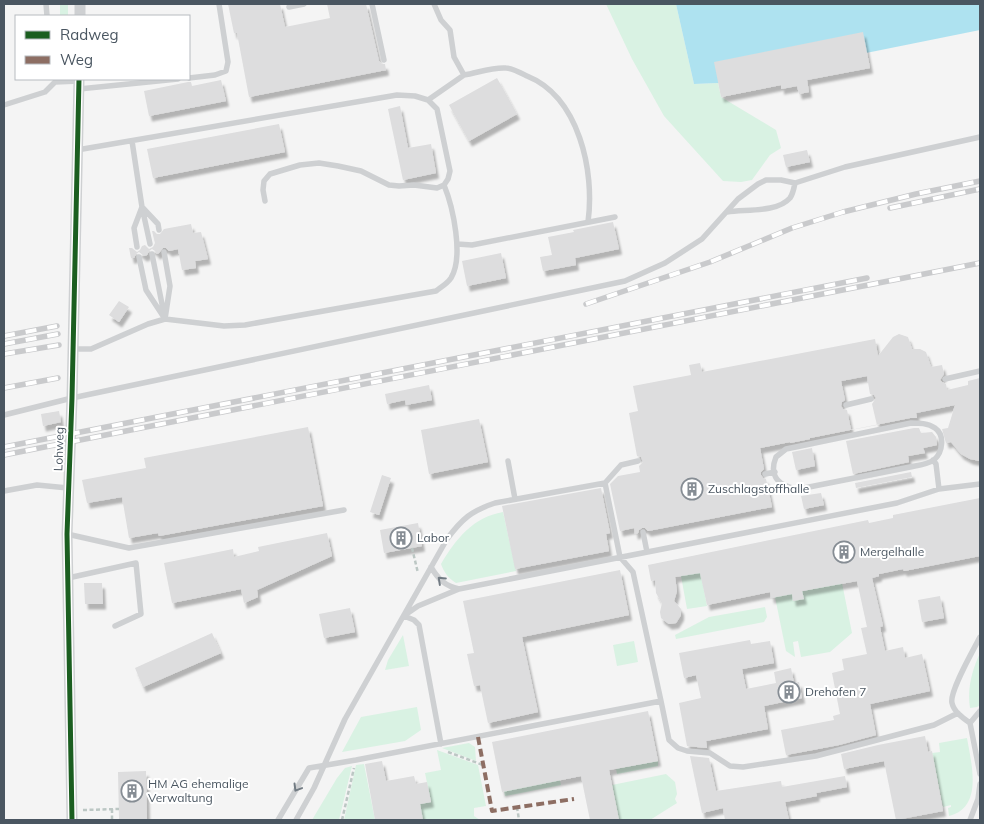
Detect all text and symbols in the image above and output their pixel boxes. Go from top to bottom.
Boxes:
legend [15,15,190,80]
text: Radweg [60,25,118,44]
text: Weg [60,50,93,69]
street label: Lohweg [50,427,67,471]
building icon: Zuschlagstoffhalle [680,477,704,501]
place label: Zuschlagstoffhalle [708,481,809,496]
building icon: Labor [389,526,413,550]
place label: Labor [417,530,450,545]
building icon: Mergelhalle [832,540,856,564]
place label: Mergelhalle [860,544,924,559]
one-way arrow [438,576,447,585]
building icon: Drehofen 7 [777,680,801,704]
place label: Drehofen 7 [805,684,866,699]
place label: HM AG ehemalige Verwaltung [148,776,249,805]
building icon: HM AG ehemalige Verwaltung [120,779,144,803]
one-way arrow [294,782,304,791]

